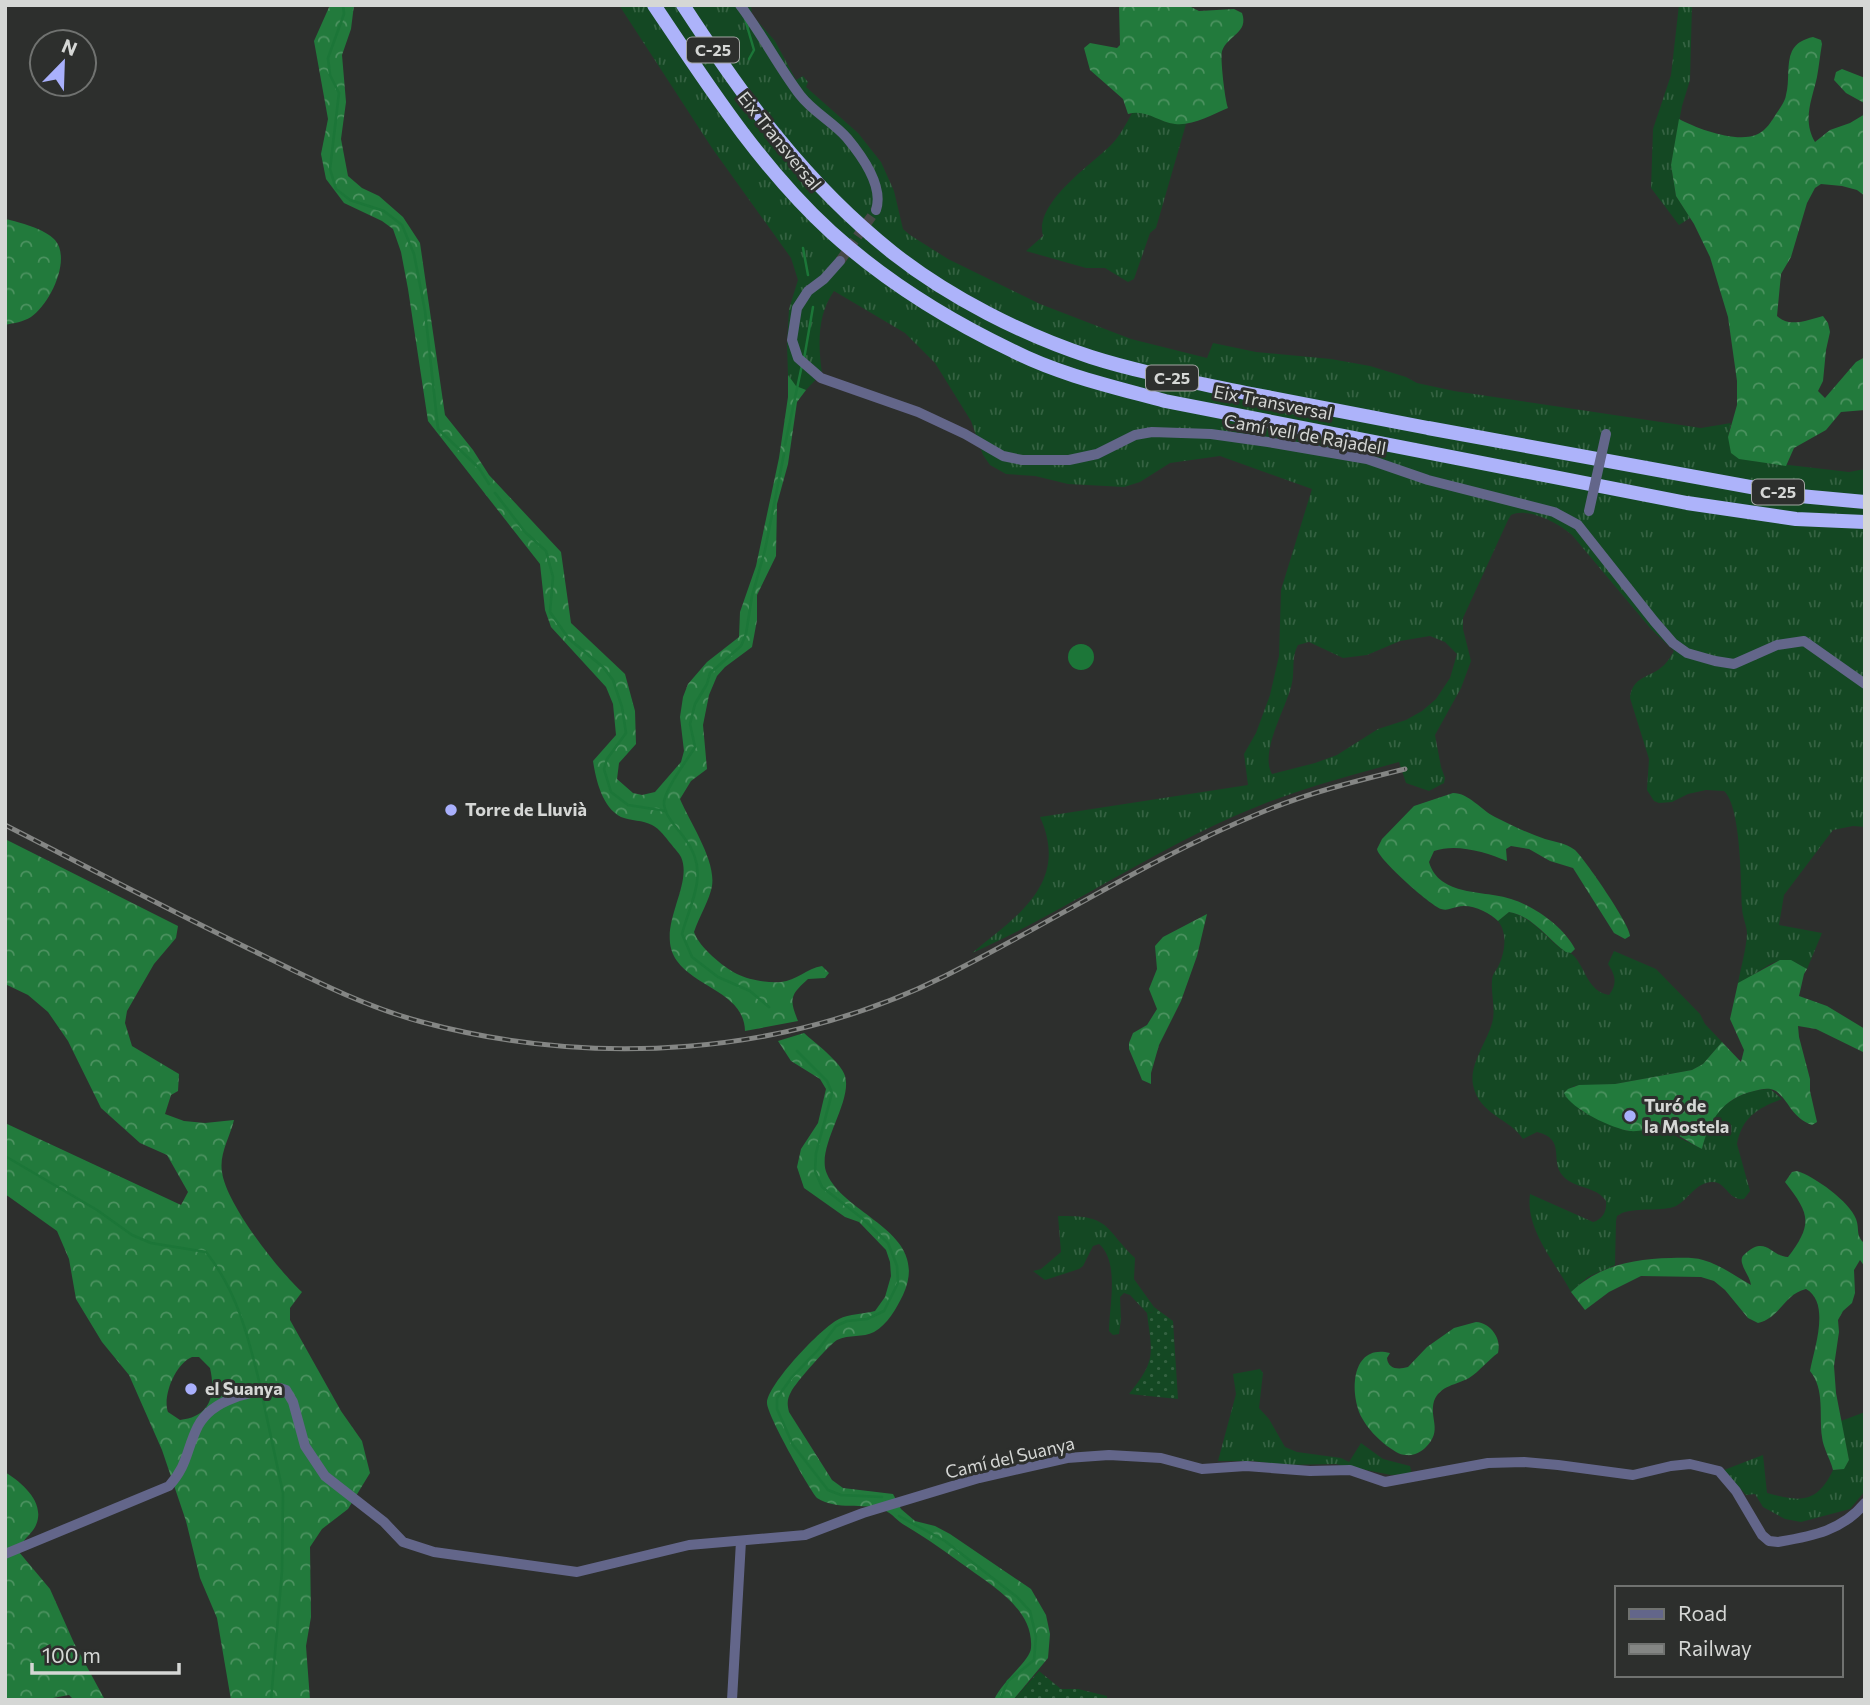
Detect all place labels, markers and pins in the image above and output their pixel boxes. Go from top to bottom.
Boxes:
place label: Torre de Lluvià [465,798,587,820]
marker: Torre de Lluvià [443,802,459,818]
place label: Turó de la Mostela [1644,1094,1729,1137]
marker: Turó de la Mostela [1622,1108,1638,1124]
place label: el Suanya [205,1377,283,1399]
marker: el Suanya [183,1381,199,1397]

